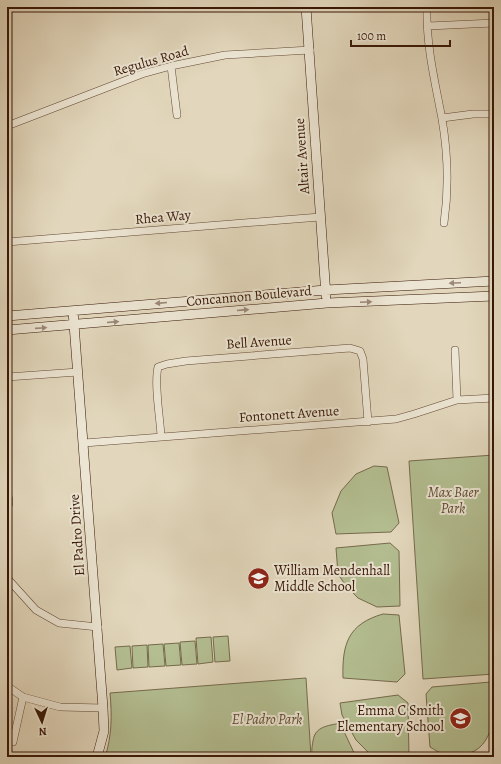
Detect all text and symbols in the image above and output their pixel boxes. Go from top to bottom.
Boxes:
scale bar [351,22,450,48]
text: 100 m [357,28,386,44]
street label: Regulus Road [111,41,191,81]
street label: Altair Avenue [290,117,314,196]
street label: Rhea Way [134,205,192,229]
one-way arrow [448,280,461,286]
street label: Concannon Boulevard [185,281,313,311]
one-way arrow [360,298,372,305]
one-way arrow [155,300,167,307]
one-way arrow [237,307,249,314]
one-way arrow [107,318,119,325]
one-way arrow [35,324,47,331]
street label: Bell Avenue [226,330,292,354]
street label: Fontonett Avenue [238,401,340,427]
park label: Max Baer Park [428,483,479,518]
street label: El Padro Drive [65,493,89,577]
place label: William Mendenhall Middle School [273,561,391,596]
school or university icon: William Mendenhall Middle School [246,565,272,591]
place label: Emma C Smith Elementary School [337,701,445,736]
north arrow [22,702,62,742]
school or university icon: Emma C Smith Elementary School [447,705,473,731]
park label: El Padro Park [232,710,302,729]
text: N [38,724,47,739]

